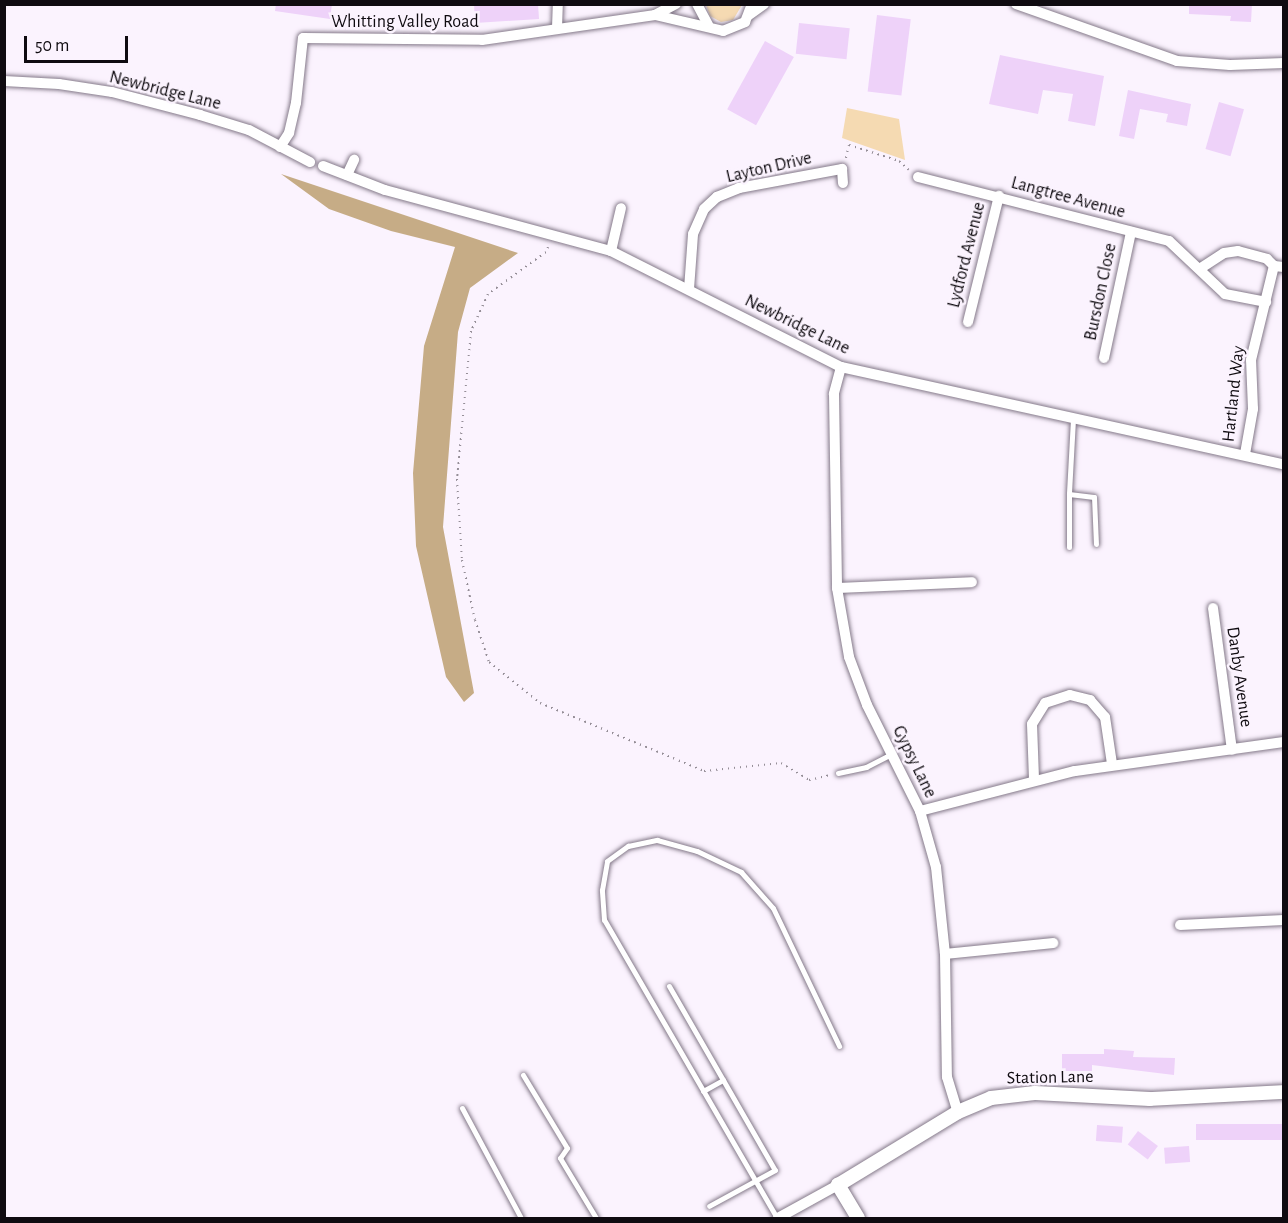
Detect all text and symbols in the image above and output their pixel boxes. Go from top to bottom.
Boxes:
street label: Whitting Valley Road [331,11,479,33]
scale bar [27,24,130,62]
text: 50 m [35,37,69,55]
street label: Newbridge Lane [107,67,223,115]
street label: Layton Drive [724,148,814,188]
street label: Langtree Avenue [1009,172,1127,224]
street label: Lydford Avenue [943,200,991,310]
street label: Bursdon Close [1080,241,1122,343]
street label: Newbridge Lane [741,290,853,360]
street label: Hartland Way [1218,345,1250,443]
street label: Danby Avenue [1221,625,1257,729]
street label: Gypsy Lane [887,722,941,802]
street label: Station Lane [1006,1066,1094,1090]

